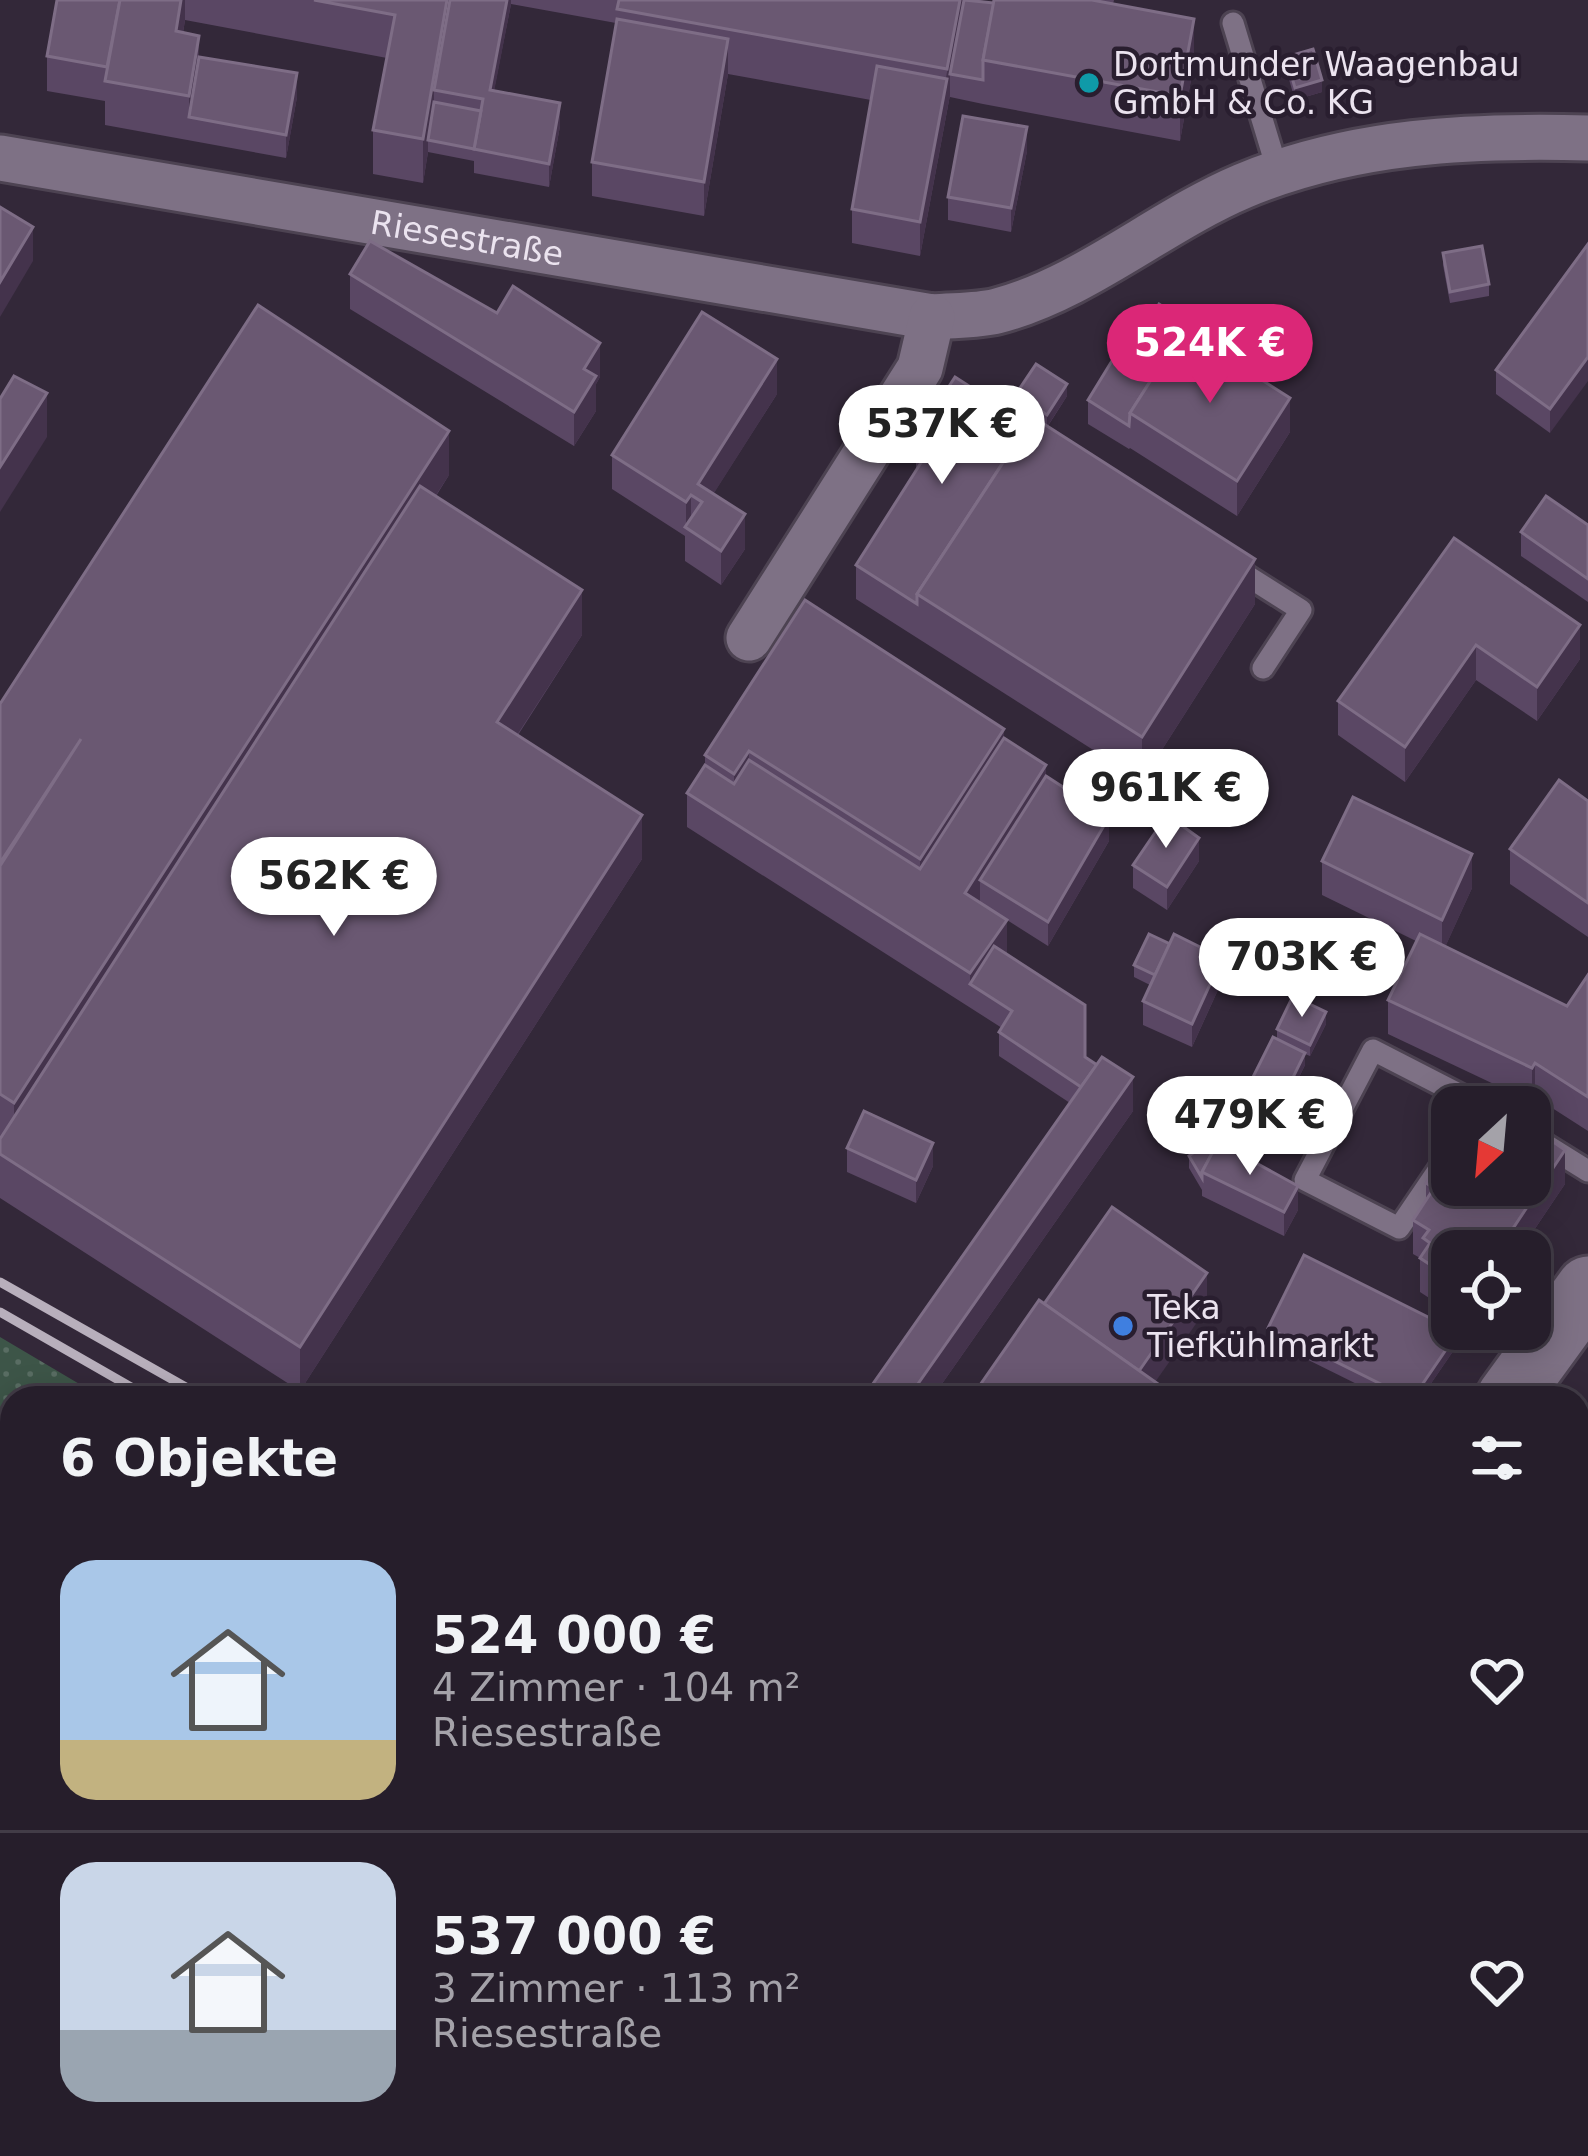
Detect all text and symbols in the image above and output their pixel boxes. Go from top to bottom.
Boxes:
place label: Dortmunder Waagenbau GmbH & Co. KG [1113,45,1520,122]
marker: Dortmunder Waagenbau GmbH & Co. KG [1076,70,1102,96]
street label: Riesestraße [368,202,567,273]
pin: 524K € [1112,304,1308,406]
text: 524K € [1134,320,1286,365]
pin: 537K € [844,385,1040,487]
text: 537K € [866,401,1018,446]
pin: 961K € [1068,749,1264,851]
text: 961K € [1090,765,1242,810]
pin: 562K € [236,837,432,939]
text: 562K € [258,853,410,898]
pin: 703K € [1204,918,1400,1020]
text: 703K € [1226,934,1378,979]
pin: 479K € [1152,1076,1348,1178]
north arrow [1431,1086,1551,1206]
map controls [1431,1086,1551,1350]
text: 479K € [1174,1092,1326,1137]
button: locate [1431,1230,1551,1350]
place label: Teka Tiefkühlmarkt [1146,1288,1374,1365]
marker: Teka Tiefkühlmarkt [1110,1313,1136,1339]
icon: filters [1464,1425,1530,1491]
text: 6 Objekte [60,1429,338,1488]
text: 524 000 € [432,1606,716,1665]
icon: home [156,1608,300,1752]
icon: heart [1464,1647,1530,1713]
text: 4 Zimmer · 104 m² [432,1665,800,1710]
text: Riesestraße [432,1710,662,1755]
text: 537 000 € [432,1907,716,1966]
icon: home [156,1910,300,2054]
icon: heart [1464,1949,1530,2015]
text: 3 Zimmer · 113 m² [432,1966,800,2011]
text: Riesestraße [432,2011,662,2056]

